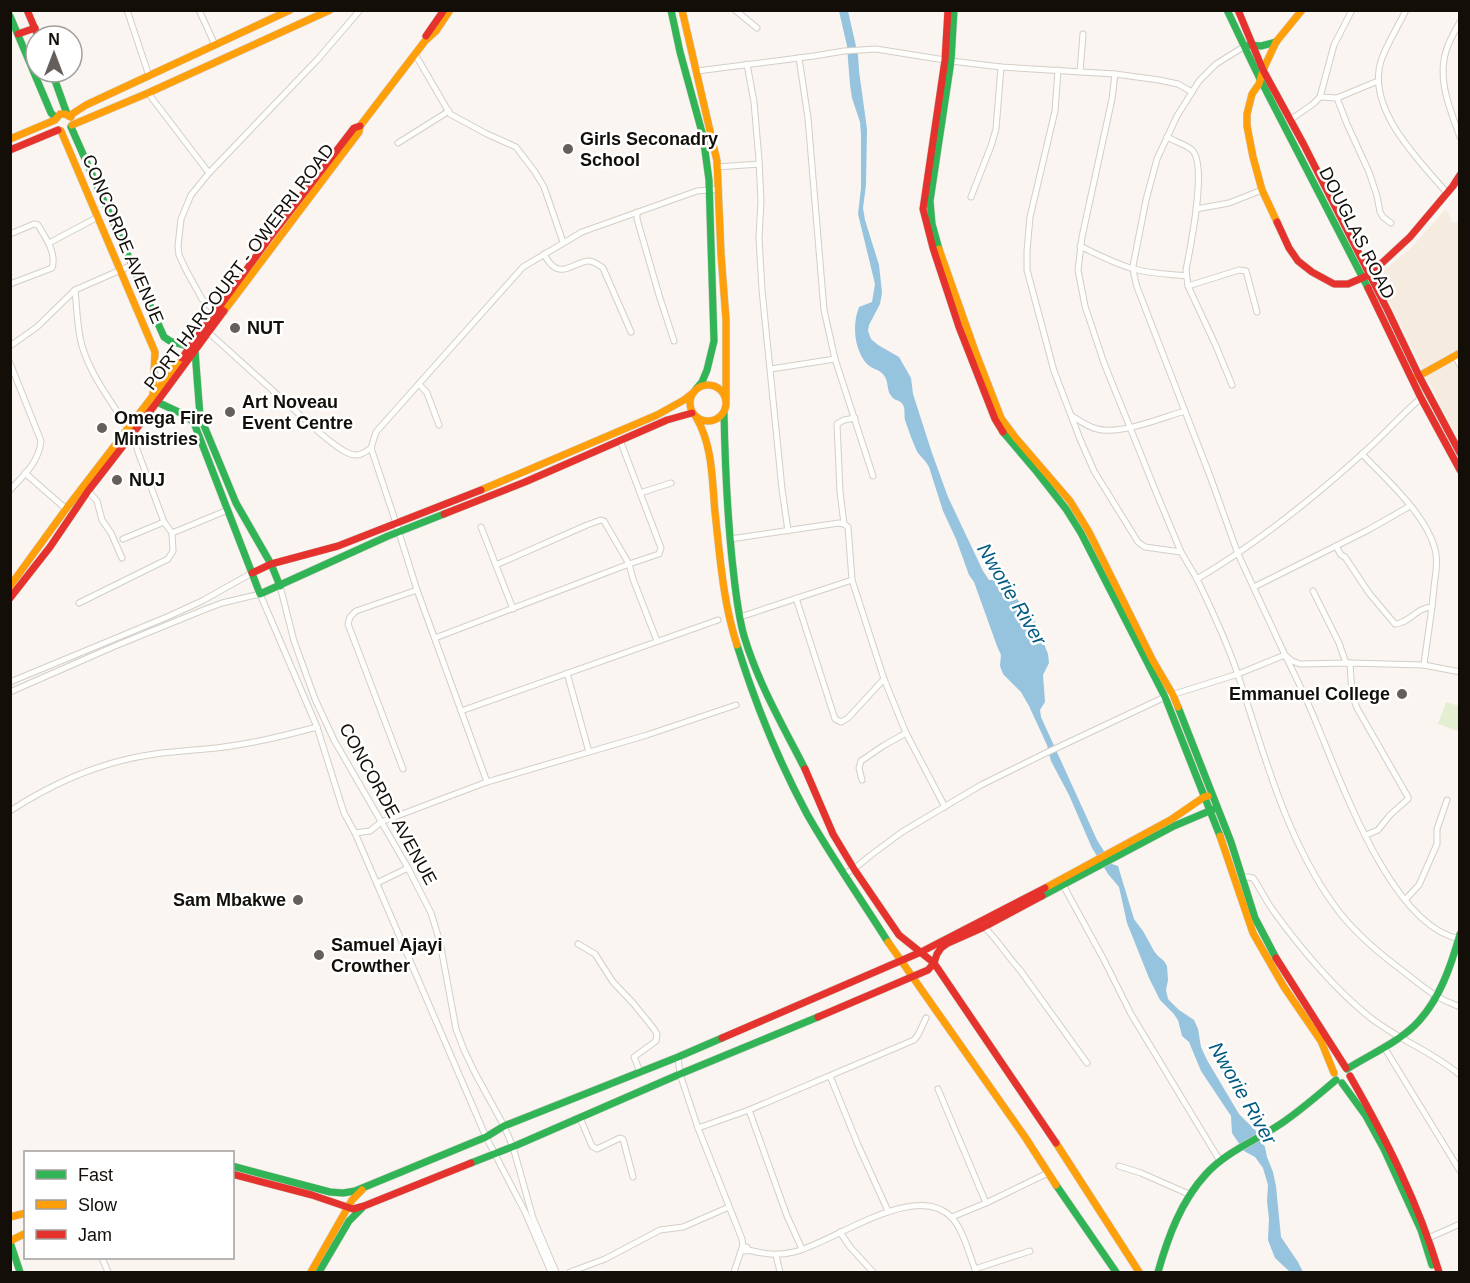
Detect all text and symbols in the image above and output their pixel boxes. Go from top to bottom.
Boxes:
north arrow [24,24,84,84]
text: N [48,31,60,48]
place label: Girls Seconadry School [580,129,718,170]
street label: PORT HARCOURT - OWERRI ROAD [140,140,338,394]
marker: Girls Seconadry School [561,142,575,156]
street label: CONCORDE AVENUE [78,151,168,327]
street label: DOUGLAS ROAD [1315,164,1399,302]
place label: NUT [247,318,284,338]
marker: NUT [228,321,242,335]
place label: Art Noveau Event Centre [242,392,353,433]
marker: Art Noveau Event Centre [223,405,237,419]
place label: Omega Fire Ministries [114,408,213,449]
marker: Omega Fire Ministries [95,421,109,435]
place label: NUJ [129,470,165,490]
marker: NUJ [110,473,124,487]
water label: Nworie River [973,539,1052,650]
place label: Emmanuel College [1229,684,1390,704]
marker: Emmanuel College [1395,687,1409,701]
street label: CONCORDE AVENUE [335,720,441,888]
place label: Sam Mbakwe [173,890,286,910]
marker: Sam Mbakwe [291,893,305,907]
place label: Samuel Ajayi Crowther [331,935,442,976]
marker: Samuel Ajayi Crowther [312,948,326,962]
water label: Nworie River [1205,1038,1282,1149]
legend [24,1151,234,1259]
text: Fast [78,1165,113,1185]
text: Slow [78,1195,118,1215]
text: Jam [78,1225,112,1245]

